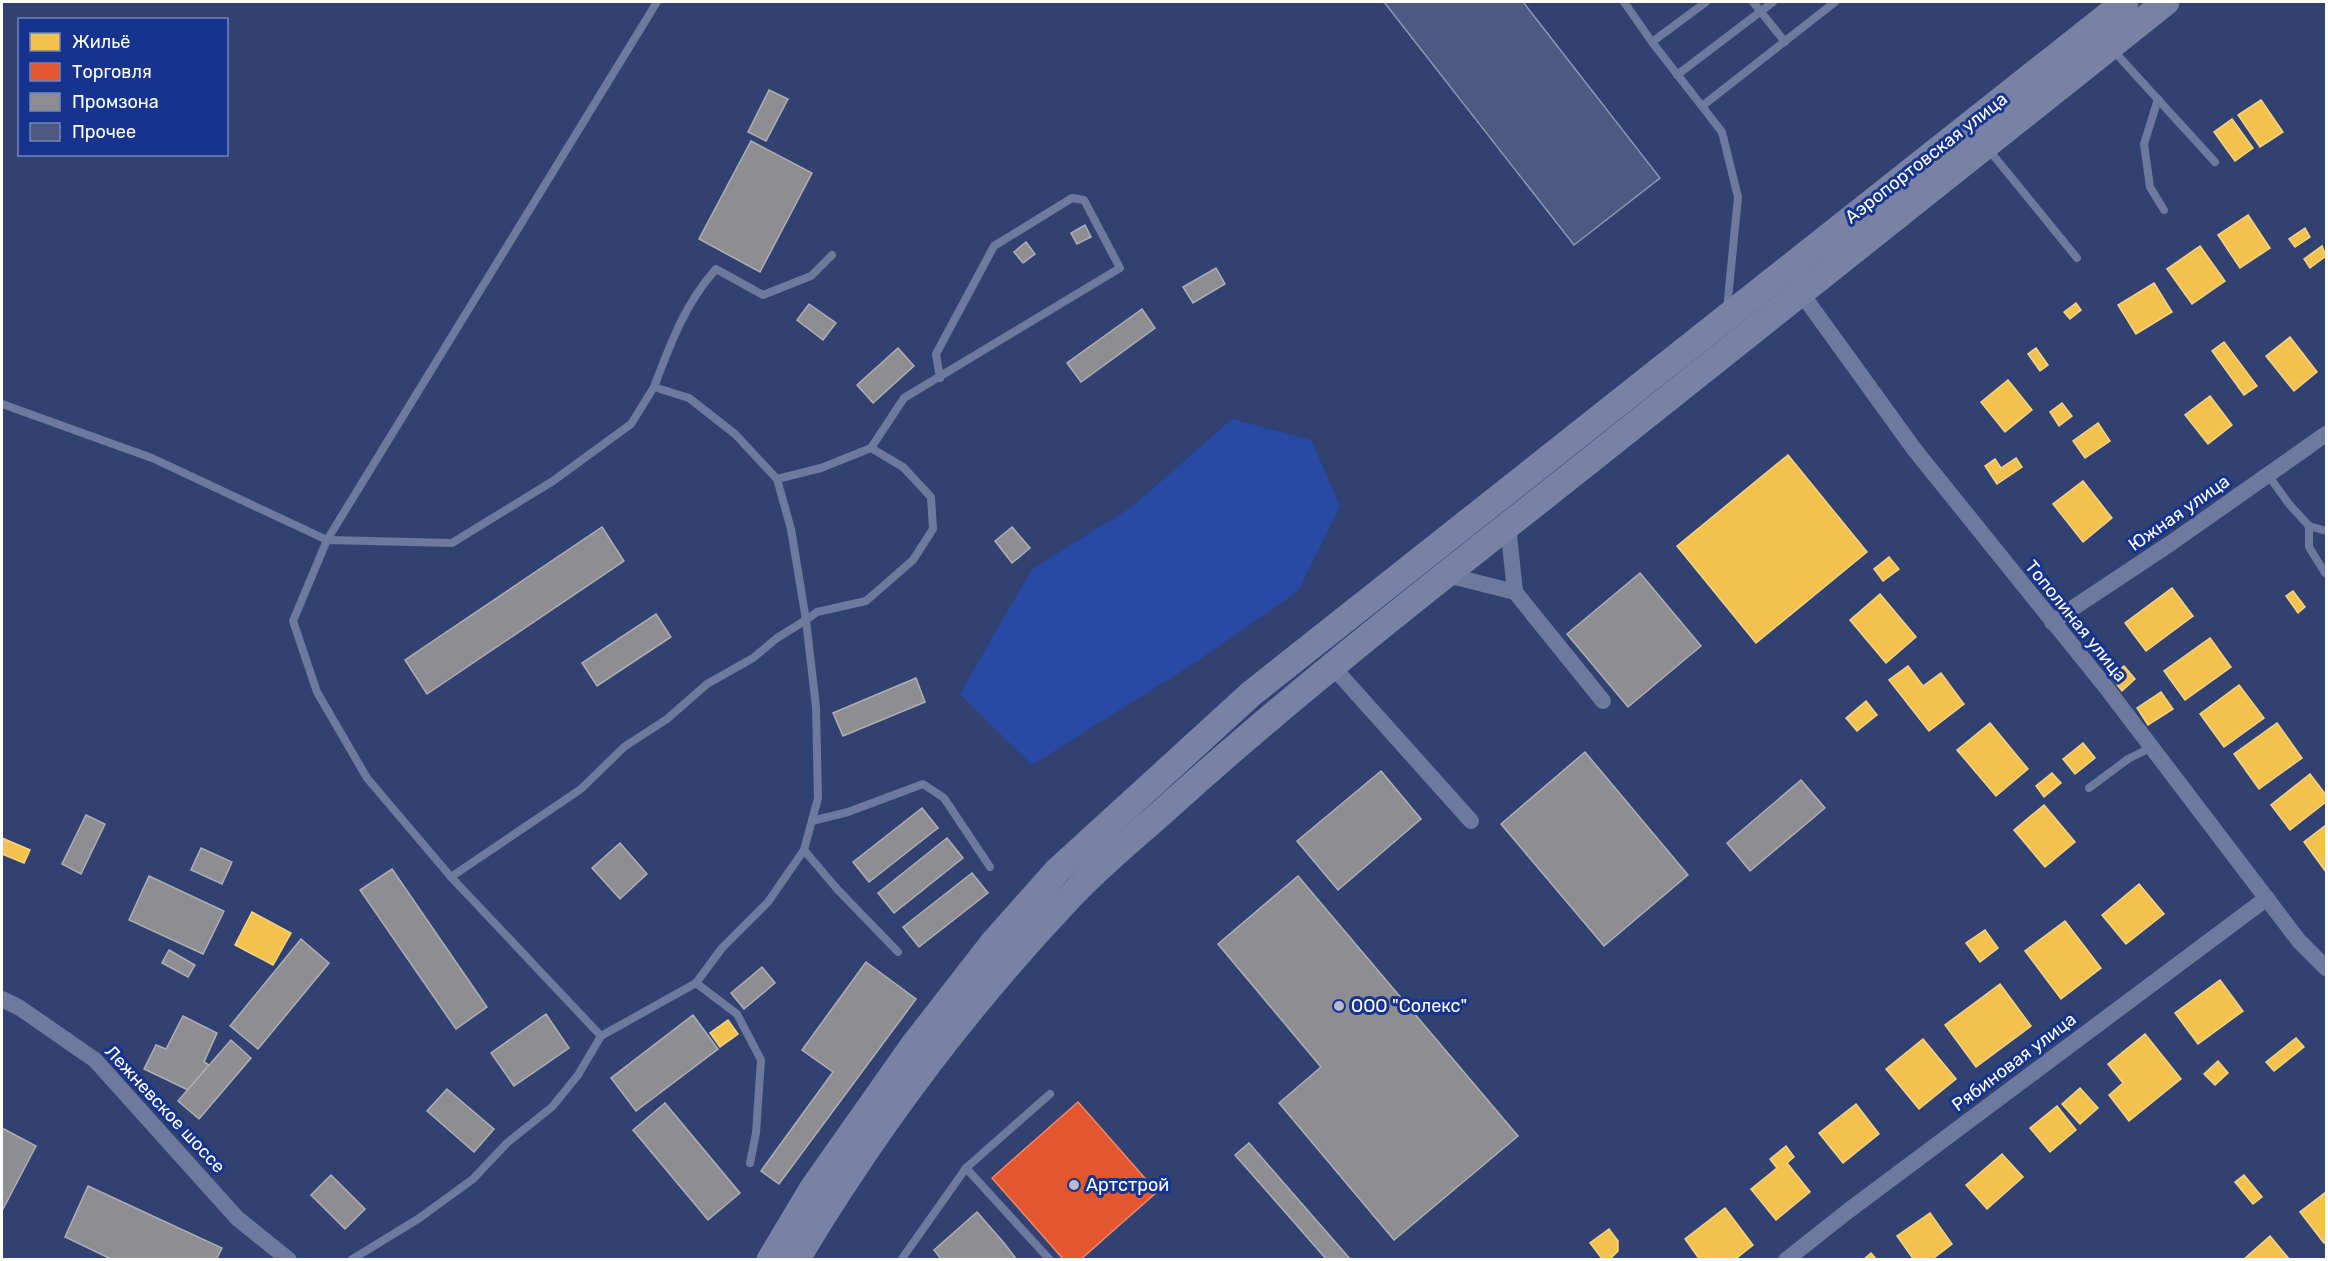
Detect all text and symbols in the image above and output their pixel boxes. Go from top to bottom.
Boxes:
legend [18,18,228,156]
text: Жильё [72,31,130,53]
text: Торговля [72,61,152,83]
street label: Аэропортовская улица [1840,88,2012,228]
text: Промзона [72,91,159,113]
text: Прочее [72,121,136,143]
street label: Южная улица [2124,470,2234,556]
street label: Тополиная улица [2020,556,2132,686]
place label: ООО "Солекс" [1351,995,1467,1017]
marker: ООО "Солекс" [1332,999,1346,1013]
street label: Рябиновая улица [1947,1008,2081,1116]
street label: Лежневское шоссе [100,1041,230,1177]
place label: Артстрой [1086,1174,1169,1196]
marker: Артстрой [1067,1178,1081,1192]

